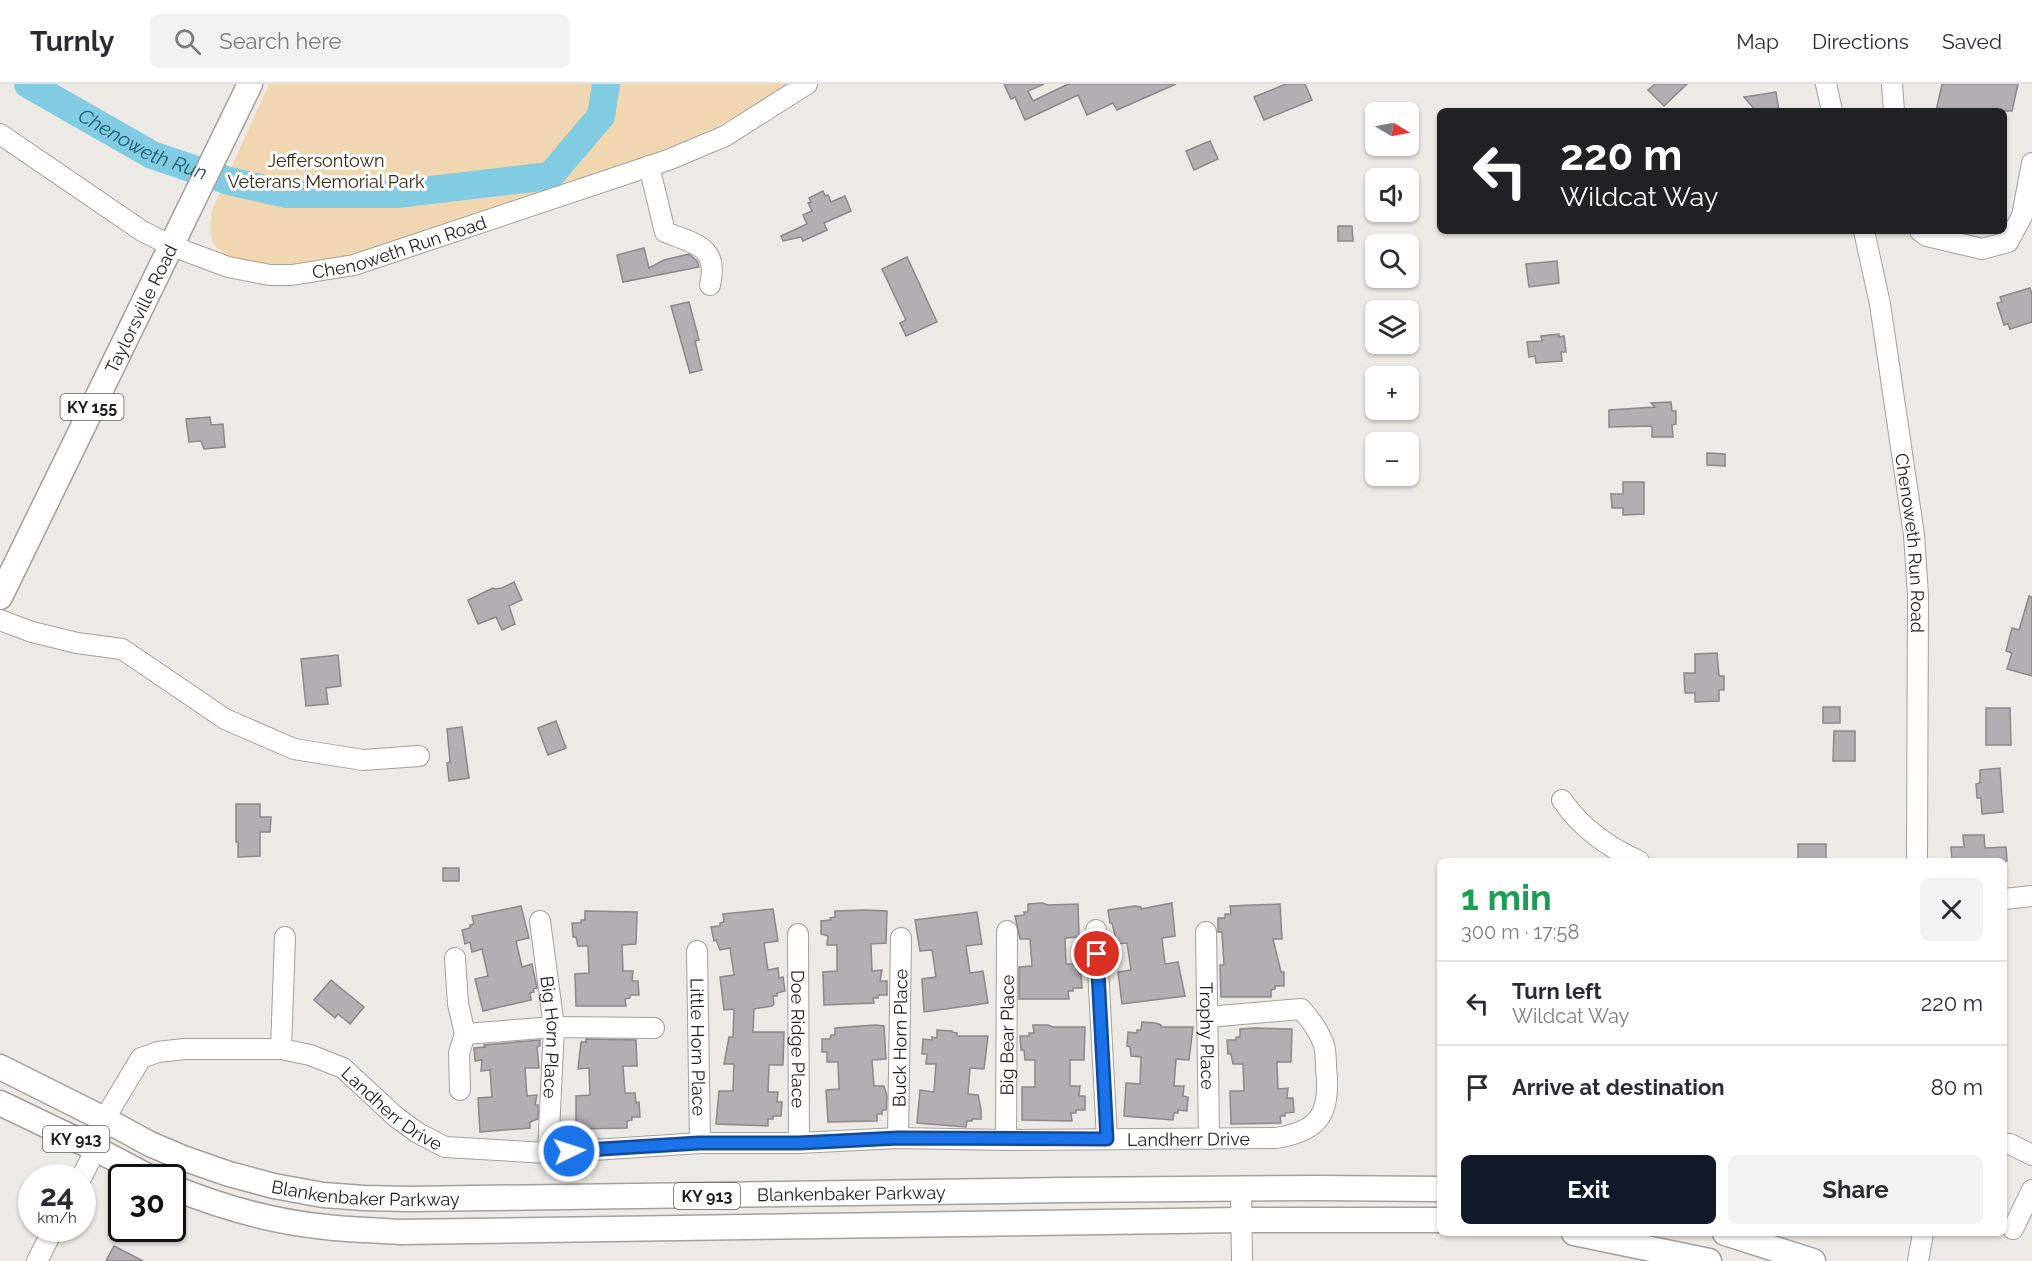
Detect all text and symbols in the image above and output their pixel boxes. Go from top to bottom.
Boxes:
search box [150,14,570,68]
text: Turnly [30,25,114,58]
icon: search [171,25,204,58]
text: Search here [219,28,341,54]
text: Map [1736,29,1779,54]
text: Directions [1812,29,1909,54]
text: Saved [1942,29,2002,54]
north arrow [1365,102,1419,156]
map controls [1365,102,1419,486]
water label: Chenoweth Run [74,103,210,185]
text: 220 m [1560,131,1682,180]
icon: left [1461,132,1539,210]
park label: Jeffersontown Veterans Memorial Park [227,150,425,192]
button: sound [1365,168,1419,222]
text: Wildcat Way [1560,181,1718,212]
street label: Chenoweth Run Road [311,211,489,282]
button: search [1365,234,1419,288]
street label: Taylorsville Road [100,241,181,376]
button: layers [1365,300,1419,354]
button: + [1365,366,1419,420]
road number: KY 155 [60,394,124,420]
button: − [1365,432,1419,486]
street label: Chenoweth Run Road [1892,452,1929,633]
text: 1 min [1461,876,1552,918]
button: close [1920,878,1983,941]
text: 300 m · 17:58 [1461,920,1579,944]
pin [1071,928,1122,979]
icon: arrive [1080,937,1113,970]
street label: Buck Horn Place [888,968,911,1107]
street label: Doe Ridge Place [788,970,809,1109]
street label: Big Bear Place [996,974,1017,1095]
street label: Big Horn Place [537,975,565,1100]
street label: Little Horn Place [687,978,710,1117]
text: Turn left [1512,978,1602,1004]
street label: Trophy Place [1196,982,1219,1090]
icon: left [1461,987,1494,1020]
text: 220 m [1921,990,1983,1016]
text: Wildcat Way [1512,1004,1629,1028]
street label: Landherr Drive [338,1062,446,1155]
icon: arrive [1461,1071,1494,1104]
text: Arrive at destination [1512,1074,1725,1100]
text: 80 m [1931,1074,1983,1100]
position arrow [537,1119,601,1183]
road number: KY 913 [43,1126,109,1152]
street label: Landherr Drive [1127,1128,1250,1150]
button: Exit [1461,1155,1716,1224]
button: Share [1728,1155,1983,1224]
speed limit sign: 30 [108,1164,186,1242]
street label: Blankenbaker Parkway [270,1175,460,1210]
text: 24 [40,1178,74,1213]
street label: Blankenbaker Parkway [757,1181,946,1205]
road number: KY 913 [674,1183,740,1209]
text: km/h [37,1209,77,1227]

